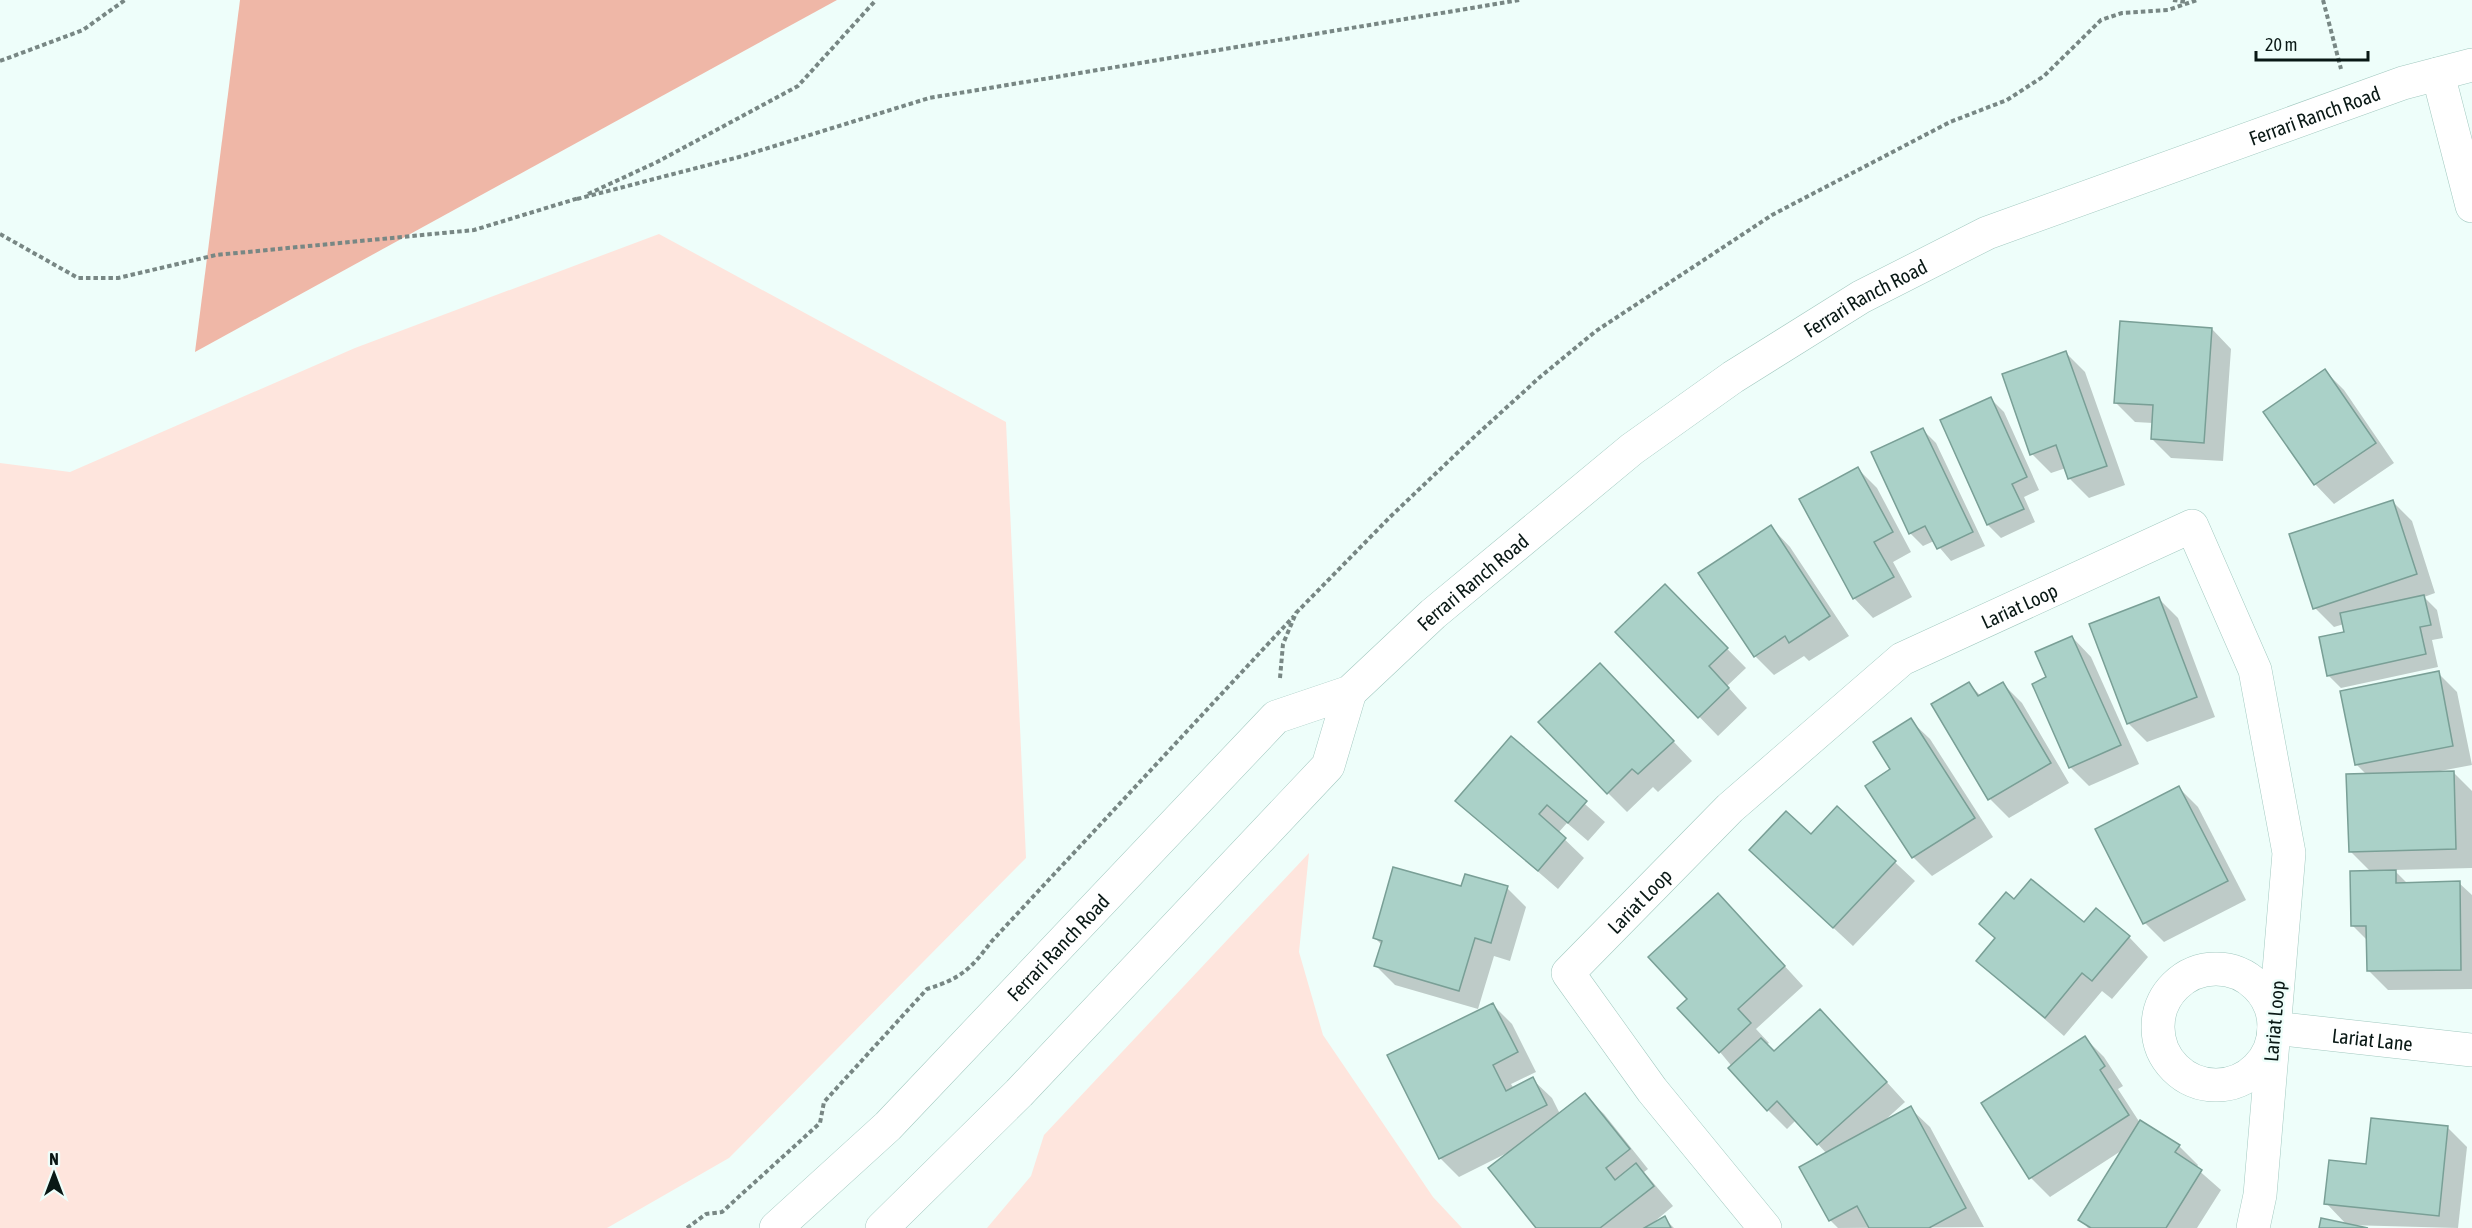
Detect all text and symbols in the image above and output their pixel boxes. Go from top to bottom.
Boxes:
scale bar [2256,24,2368,62]
text: 20 m [2265,34,2297,55]
street label: Ferrari Ranch Road [2246,81,2383,149]
street label: Ferrari Ranch Road [1799,254,1931,342]
street label: Ferrari Ranch Road [1412,529,1532,635]
street label: Lariat Loop [1977,578,2061,633]
street label: Lariat Loop [1602,863,1676,938]
street label: Ferrari Ranch Road [1002,889,1113,1005]
street label: Lariat Loop [2259,979,2289,1063]
street label: Lariat Lane [2331,1023,2414,1055]
north arrow [24,1144,84,1204]
text: N [49,1150,59,1168]

